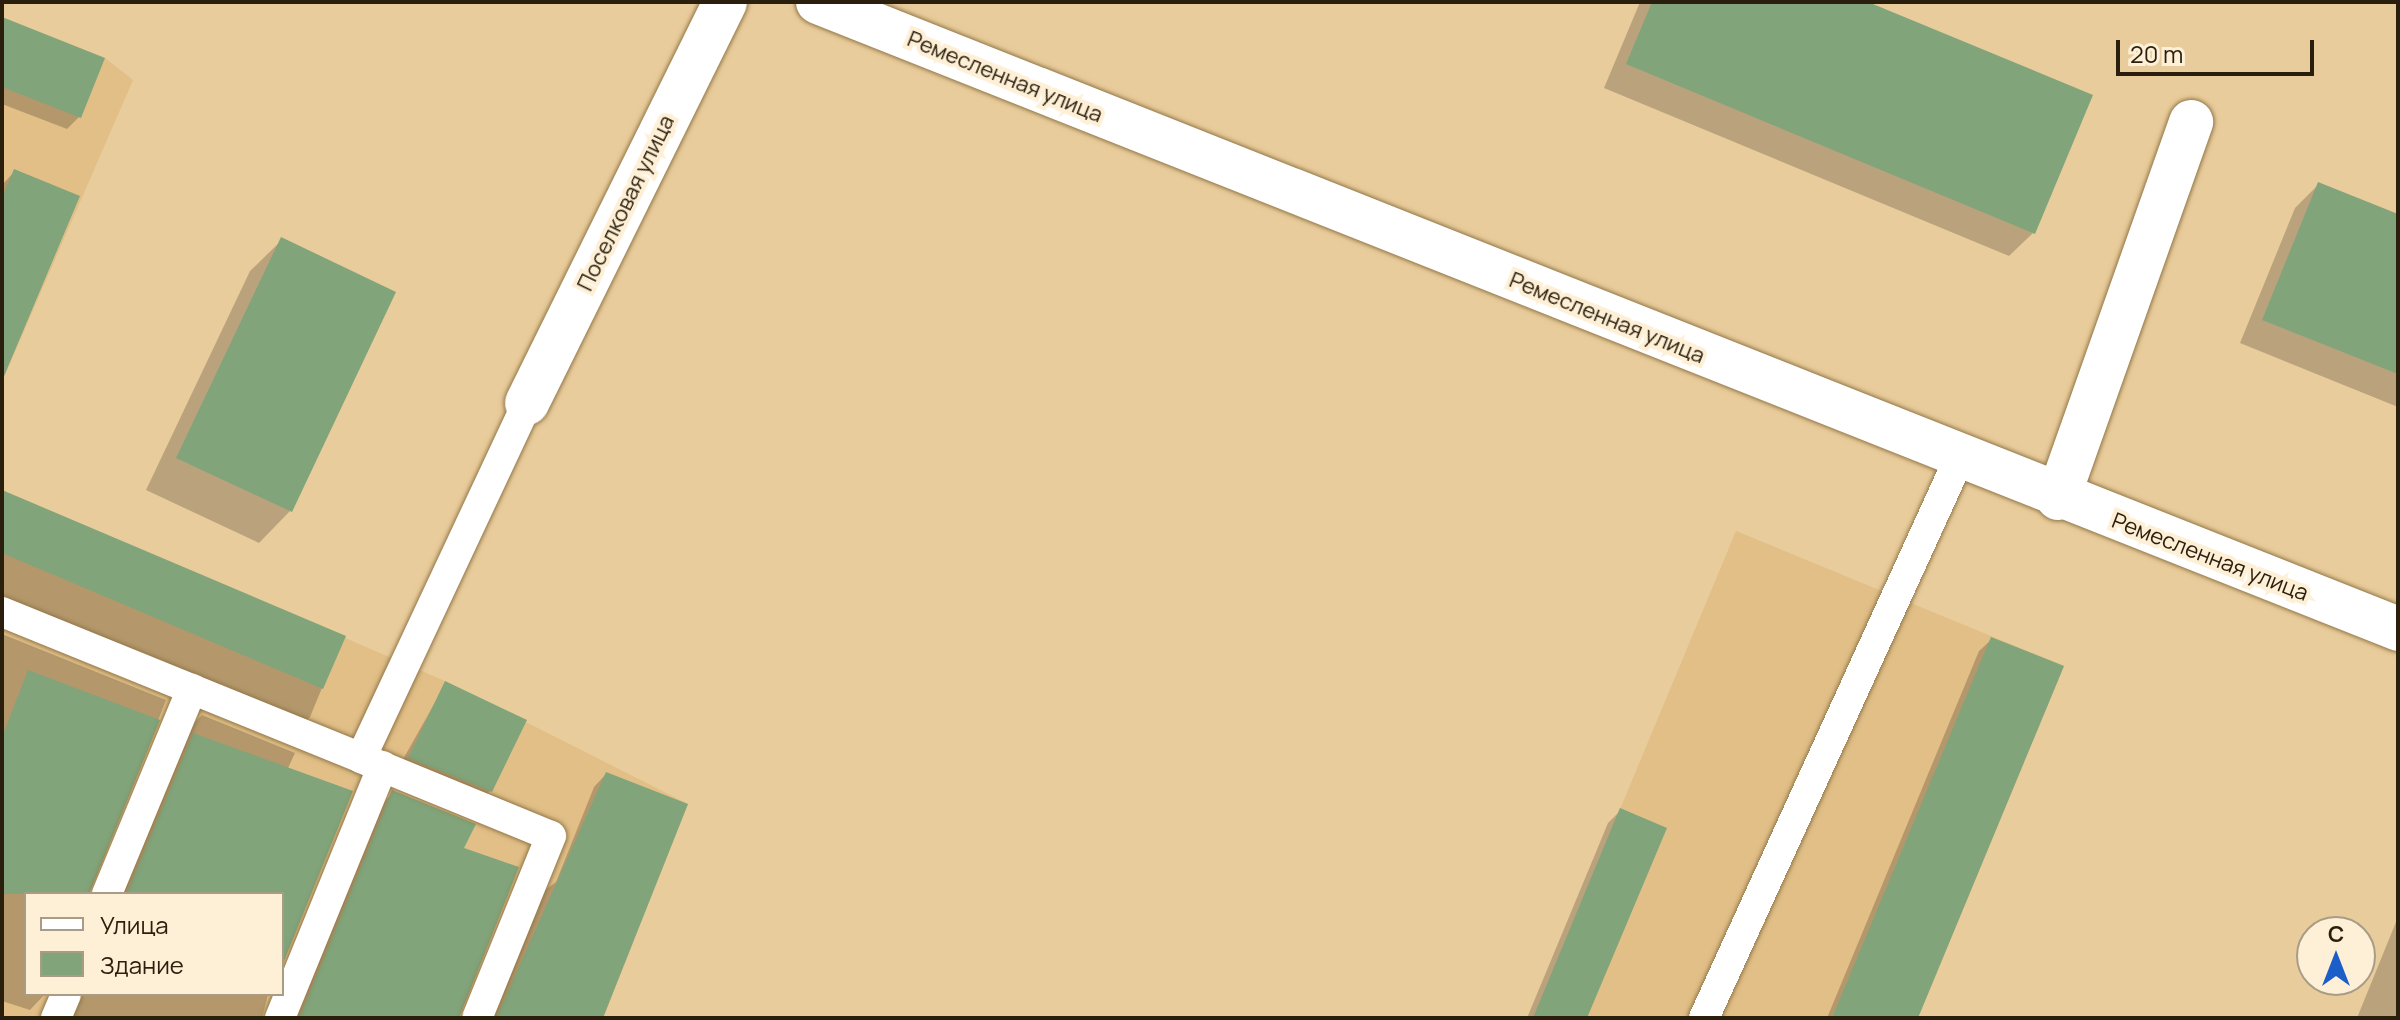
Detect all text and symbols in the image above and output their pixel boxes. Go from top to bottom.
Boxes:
scale bar [2120,24,2318,74]
street label: Ремесленная улица [904,26,1106,128]
text: 20 m [2130,37,2183,70]
street label: Поселковая улица [572,111,680,295]
street label: Ремесленная улица [1506,267,1708,369]
street label: Ремесленная улица [2108,507,2312,607]
legend [24,892,284,996]
text: Улица [100,908,169,941]
north arrow [2296,916,2376,996]
text: С [2328,919,2344,949]
text: Здание [100,948,184,981]

